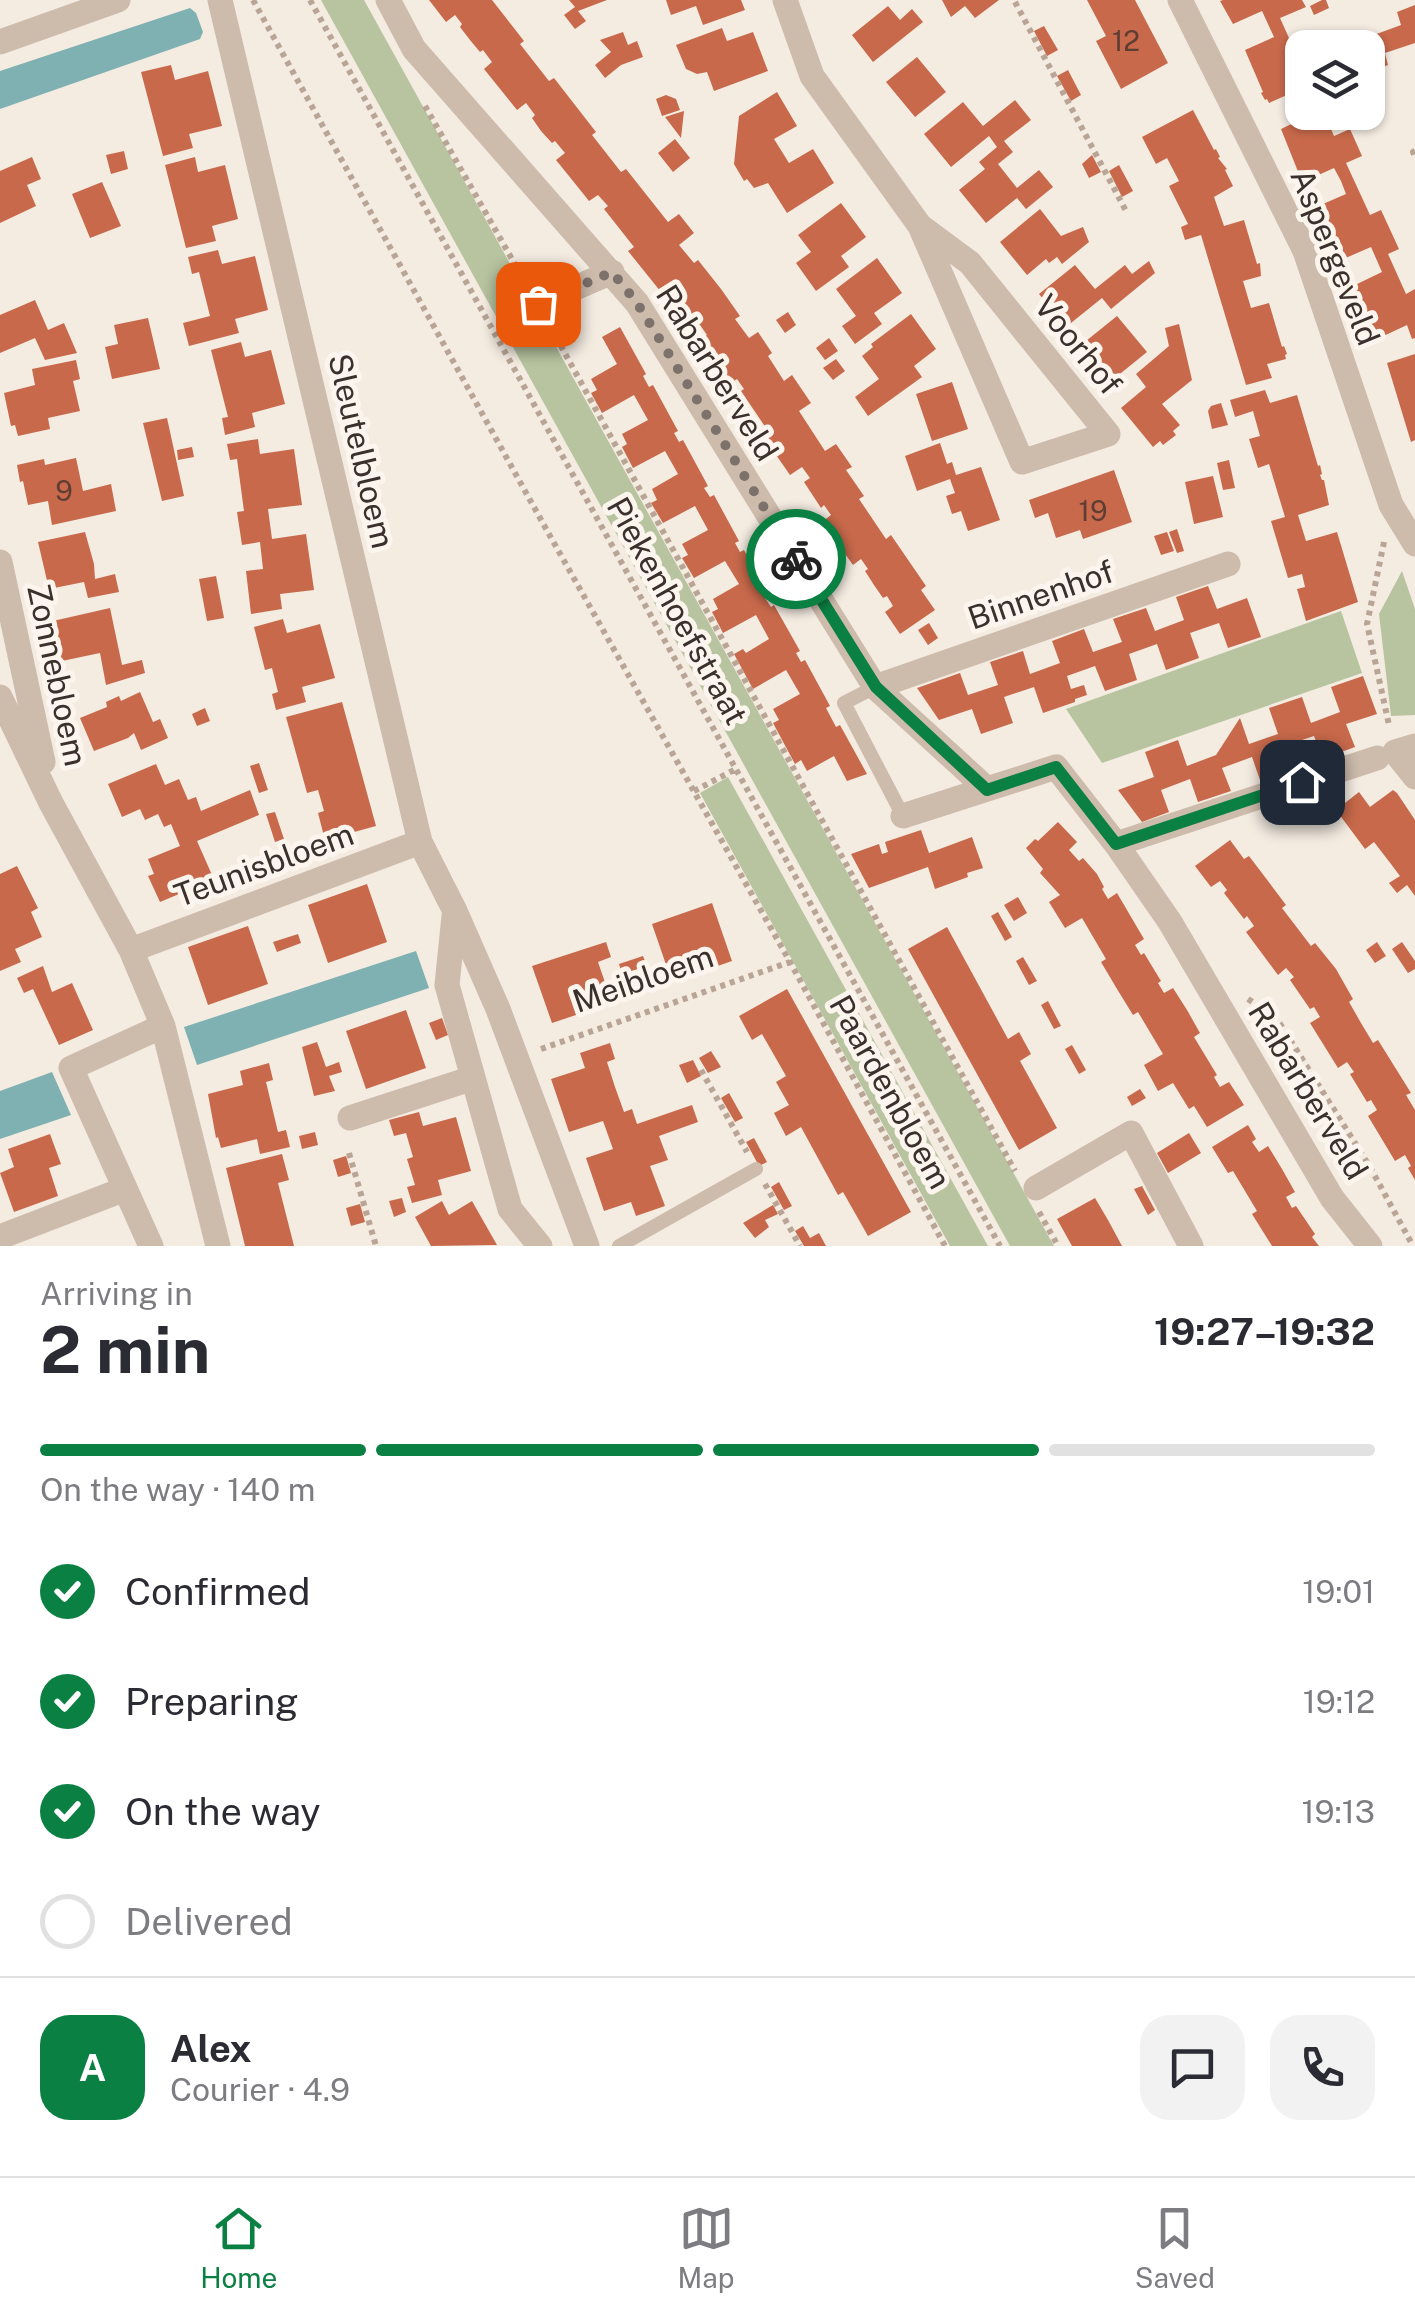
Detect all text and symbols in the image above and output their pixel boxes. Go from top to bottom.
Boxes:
house number: 12 [1112,24,1140,57]
map controls [1285,30,1385,130]
button: layers [1285,30,1385,130]
street label: Aspergeveld [1283,163,1388,350]
pin [496,262,581,347]
icon: bag [511,277,566,332]
street label: Rabarberveld [649,278,786,467]
street label: Voorhof [1027,287,1130,402]
street label: Sleutelbloem [321,350,402,552]
house number: 9 [55,474,73,507]
street label: Piekenhoefstraat [600,491,755,731]
house number: 19 [1079,494,1107,527]
courier [746,509,846,609]
icon: bike [769,532,824,587]
street label: Binnenhof [963,552,1119,637]
street label: Zonnebloem [20,581,95,769]
pin [1260,740,1345,825]
icon: home [1275,755,1330,810]
street label: Teunisbloem [169,815,359,914]
street label: Meibloem [568,937,718,1020]
street label: Paardenbloem [822,989,959,1195]
street label: Rabarberveld [1241,995,1376,1186]
text: Arriving in [40,1275,193,1312]
text: 19:27–19:32 [1154,1309,1375,1354]
text: 2 min [40,1311,210,1388]
text: On the way · 140 m [40,1471,316,1508]
icon: check [40,1564,95,1619]
text: Confirmed [125,1569,310,1614]
text: 19:01 [1302,1573,1375,1610]
icon: check [40,1674,95,1729]
text: Preparing [125,1679,299,1724]
text: 19:12 [1303,1683,1375,1720]
icon: check [40,1784,95,1839]
text: On the way [125,1789,321,1834]
text: 19:13 [1302,1793,1375,1830]
text: Delivered [125,1899,293,1944]
button: chat [1140,2015,1245,2120]
button: phone [1270,2015,1375,2120]
text: Alex [170,2026,252,2071]
text: A [79,2045,106,2090]
text: Courier · 4.9 [170,2071,350,2108]
tab: Home [200,2201,277,2294]
tab: Map [678,2201,734,2294]
tab: Saved [1135,2201,1215,2294]

